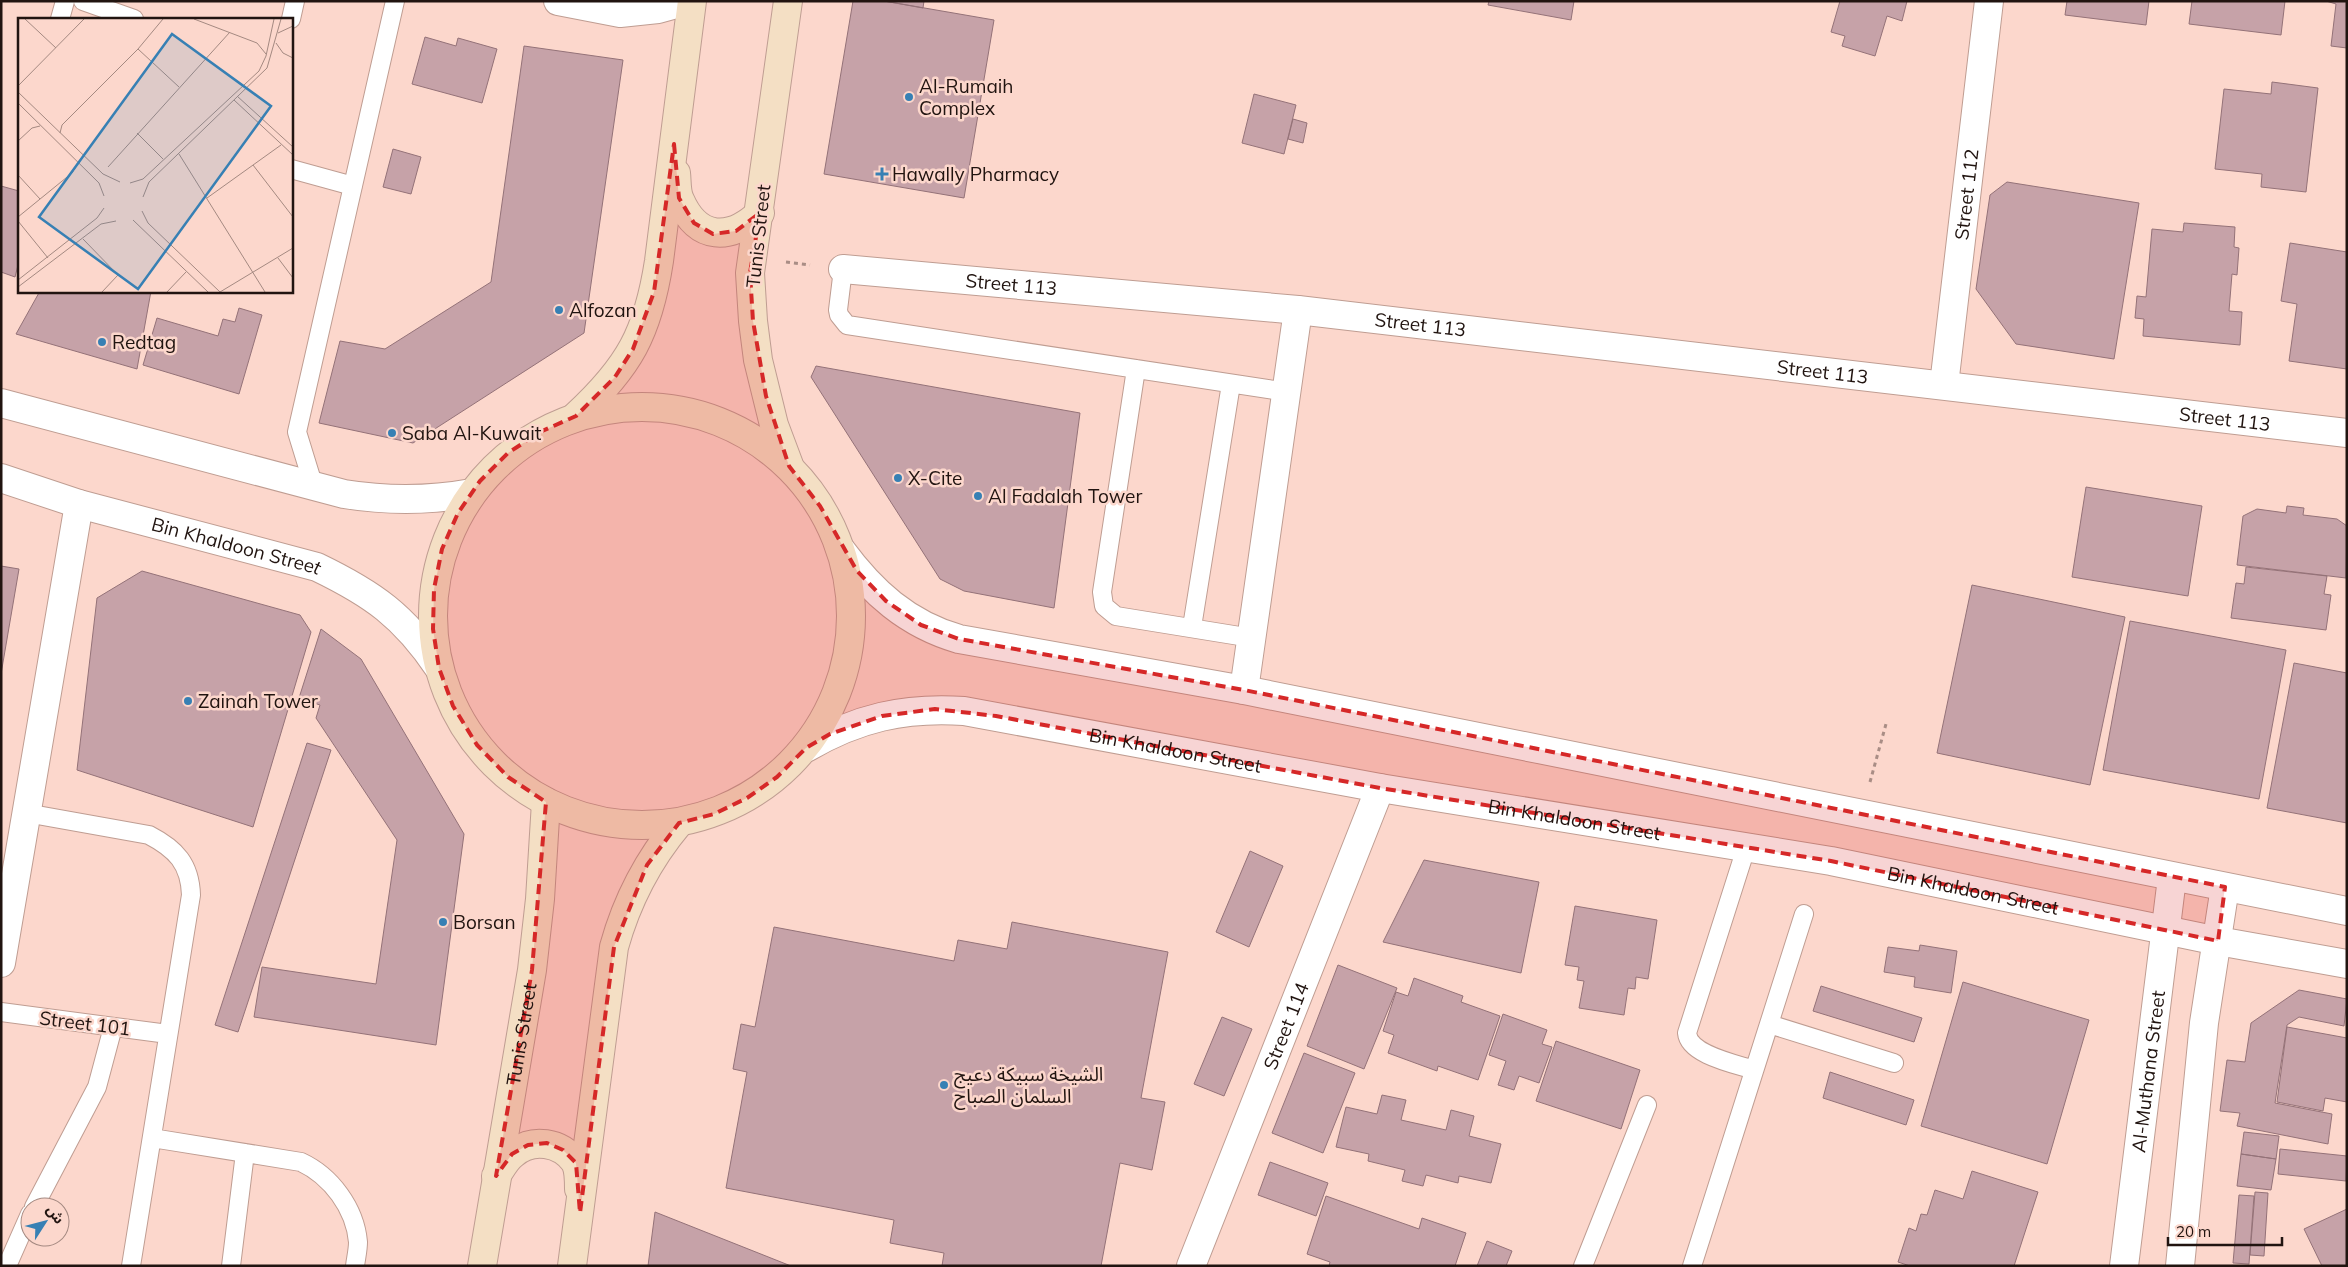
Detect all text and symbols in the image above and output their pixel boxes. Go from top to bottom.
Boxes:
inset map [18,18,292,292]
place label: Al-Rumaih Complex [919,74,1013,120]
marker: Al-Rumaih Complex [903,91,915,103]
street label: Street 112 [1949,147,1984,241]
place label: Hawally Pharmacy [892,162,1059,186]
marker: Hawally Pharmacy [876,168,888,180]
street label: Tunis Street [741,183,775,289]
street label: Street 113 [965,268,1058,300]
place label: Alfozan [569,298,637,322]
marker: Alfozan [553,304,565,316]
street label: Street 113 [1373,307,1467,342]
place label: Redtag [112,330,176,354]
marker: Redtag [96,336,108,348]
street label: Street 113 [1776,354,1870,389]
street label: Street 113 [2178,401,2272,436]
place label: Saba Al-Kuwait [402,421,542,445]
marker: Saba Al-Kuwait [386,427,398,439]
place label: X-Cite [908,466,962,490]
marker: X-Cite [892,472,904,484]
place label: Al Fadalah Tower [988,484,1142,508]
marker: Al Fadalah Tower [972,490,984,502]
street label: Bin Khaldoon Street [149,512,326,580]
place label: Zainah Tower [198,689,318,713]
marker: Zainah Tower [182,695,194,707]
street label: Bin Khaldoon Street [1087,722,1264,778]
street label: Bin Khaldoon Street [1486,794,1663,845]
street label: Bin Khaldoon Street [1885,861,2061,920]
place label: Borsan [453,910,516,934]
marker: Borsan [437,916,449,928]
street label: Street 114 [1258,979,1314,1073]
street label: Tunis Street [501,981,542,1087]
street label: Al-Muthana Street [2126,989,2170,1154]
street label: Street 101 [38,1006,132,1040]
place label: الشيخة سبيكة دعيج السلمان الصباح [954,1062,1103,1110]
marker: الشيخة سبيكة دعيج السلمان الصباح [938,1079,950,1091]
north arrow [20,1197,70,1247]
text: ش [43,1201,68,1227]
scale bar [2168,1214,2282,1246]
text: 20 m [2176,1222,2211,1241]

